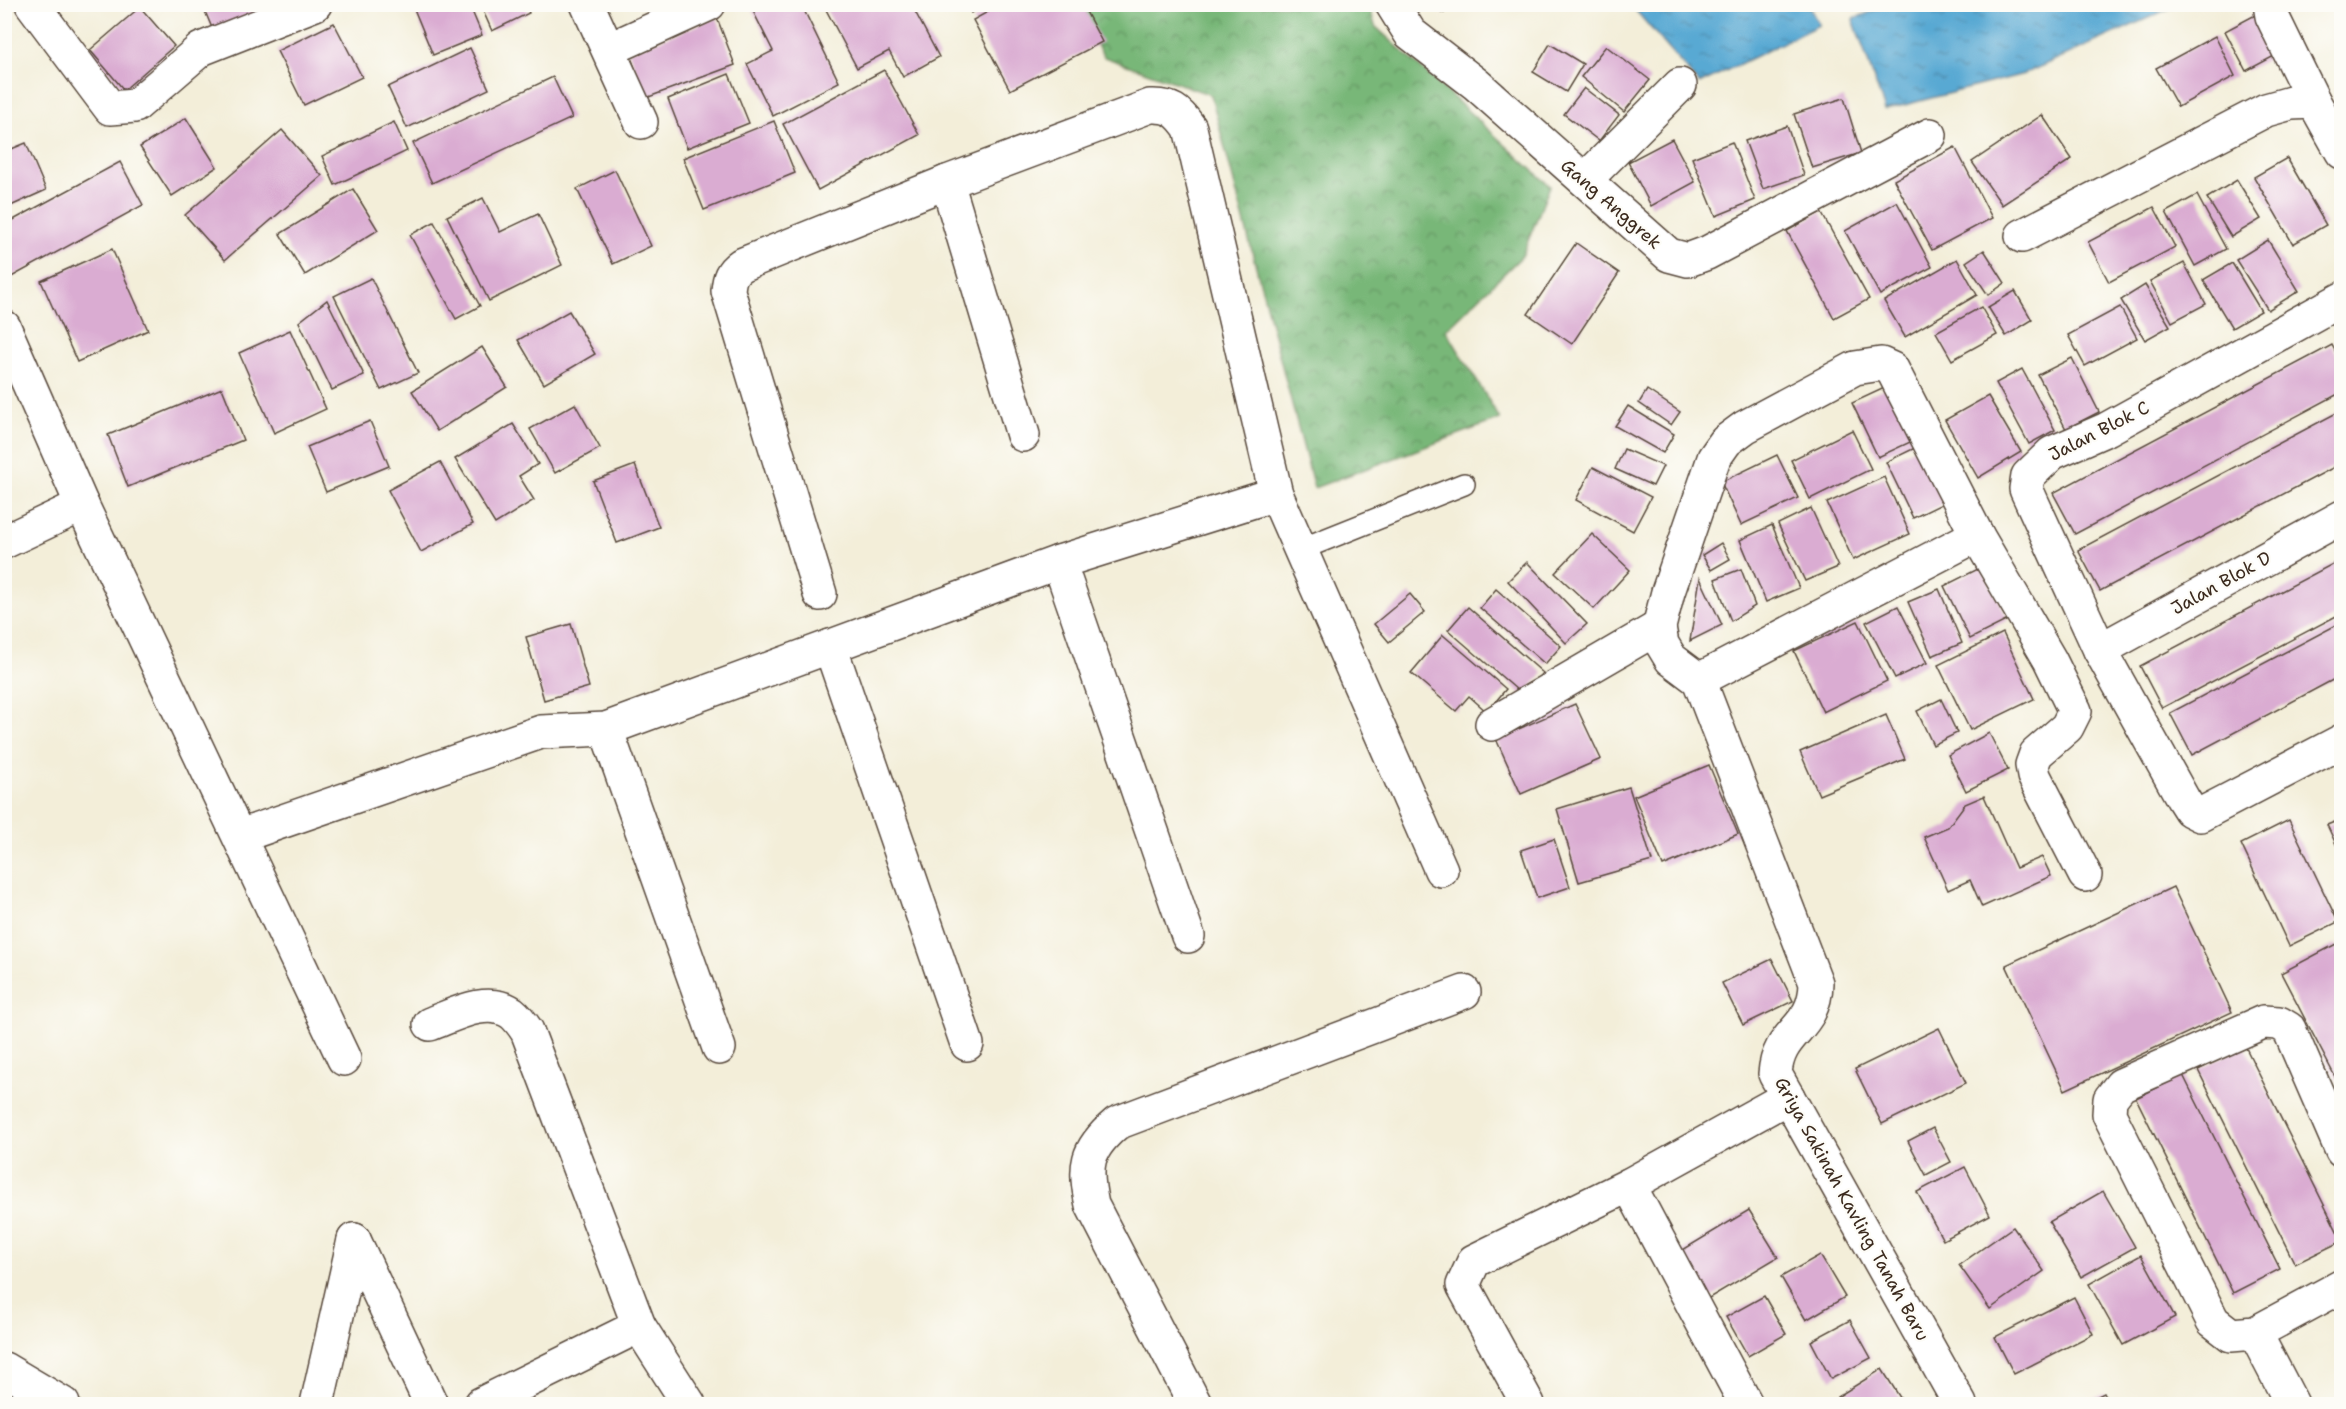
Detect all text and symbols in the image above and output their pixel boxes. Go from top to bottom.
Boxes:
street label: Gang Anggrek [1556,154,1666,254]
street label: Jalan Blok C [2045,395,2153,467]
street label: Jalan Blok D [2167,546,2275,620]
street label: Griya Sakinah Kavling Tanah Baru [1769,1073,1935,1345]

